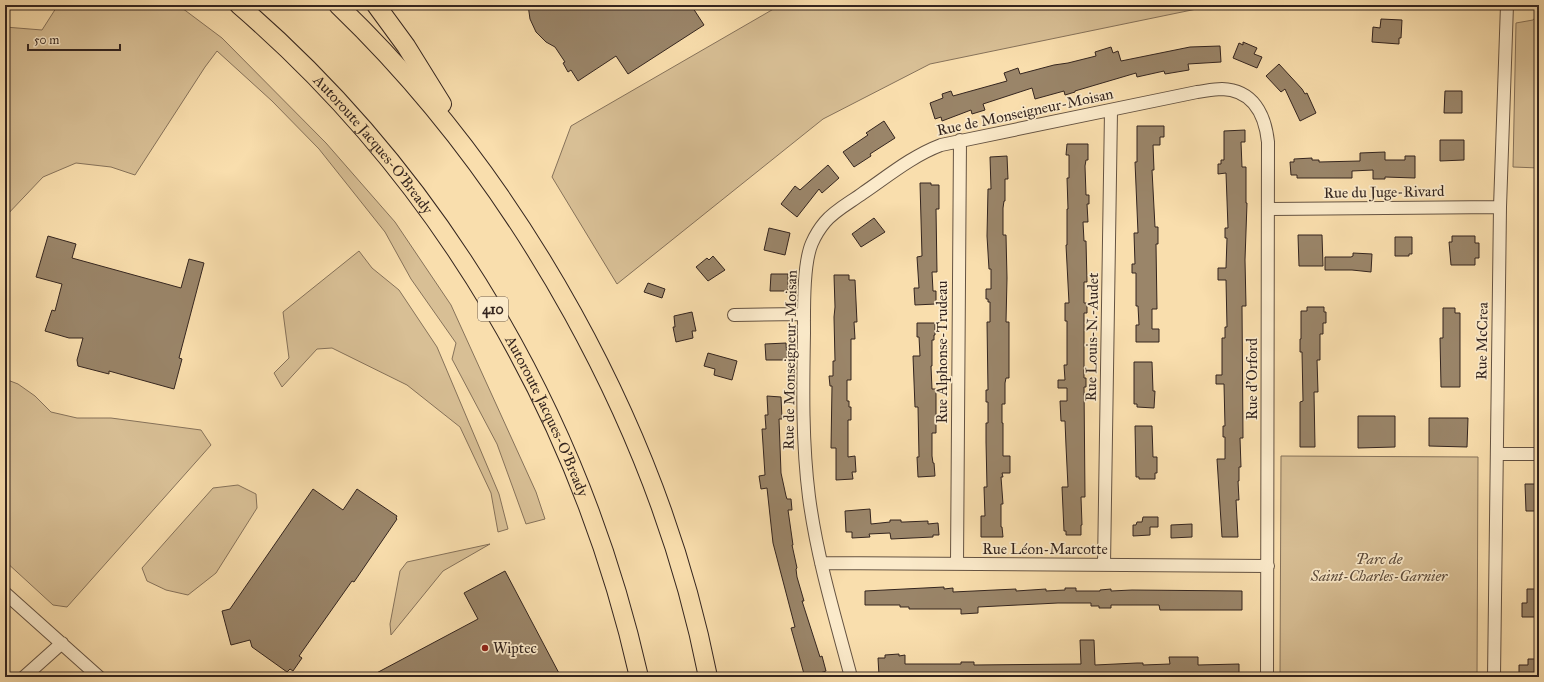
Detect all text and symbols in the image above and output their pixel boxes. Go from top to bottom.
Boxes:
scale bar [28,26,120,52]
text: 50 m [34,33,59,47]
street label: Autoroute Jacques-O'Bready [309,71,437,218]
street label: Rue de Monseigneur-Moisan [935,84,1115,140]
street label: Rue du Juge-Rivard [1323,182,1445,203]
street label: Rue de Monseigneur-Moisan [779,270,801,450]
street label: Rue Louis-N.-Audet [1082,272,1102,402]
street label: Rue Alphonse-Trudeau [933,280,951,424]
road number: 410 [478,297,508,321]
street label: Rue McCrea [1472,301,1492,380]
street label: Autoroute Jacques-O'Bready [501,332,593,500]
street label: Rue d'Orford [1243,338,1261,420]
street label: Rue Léon-Marcotte [982,540,1108,558]
park label: Parc de Saint-Charles-Garnier [1310,550,1448,585]
place label: Wiptec [493,639,537,657]
marker: Wiptec [480,643,490,653]

